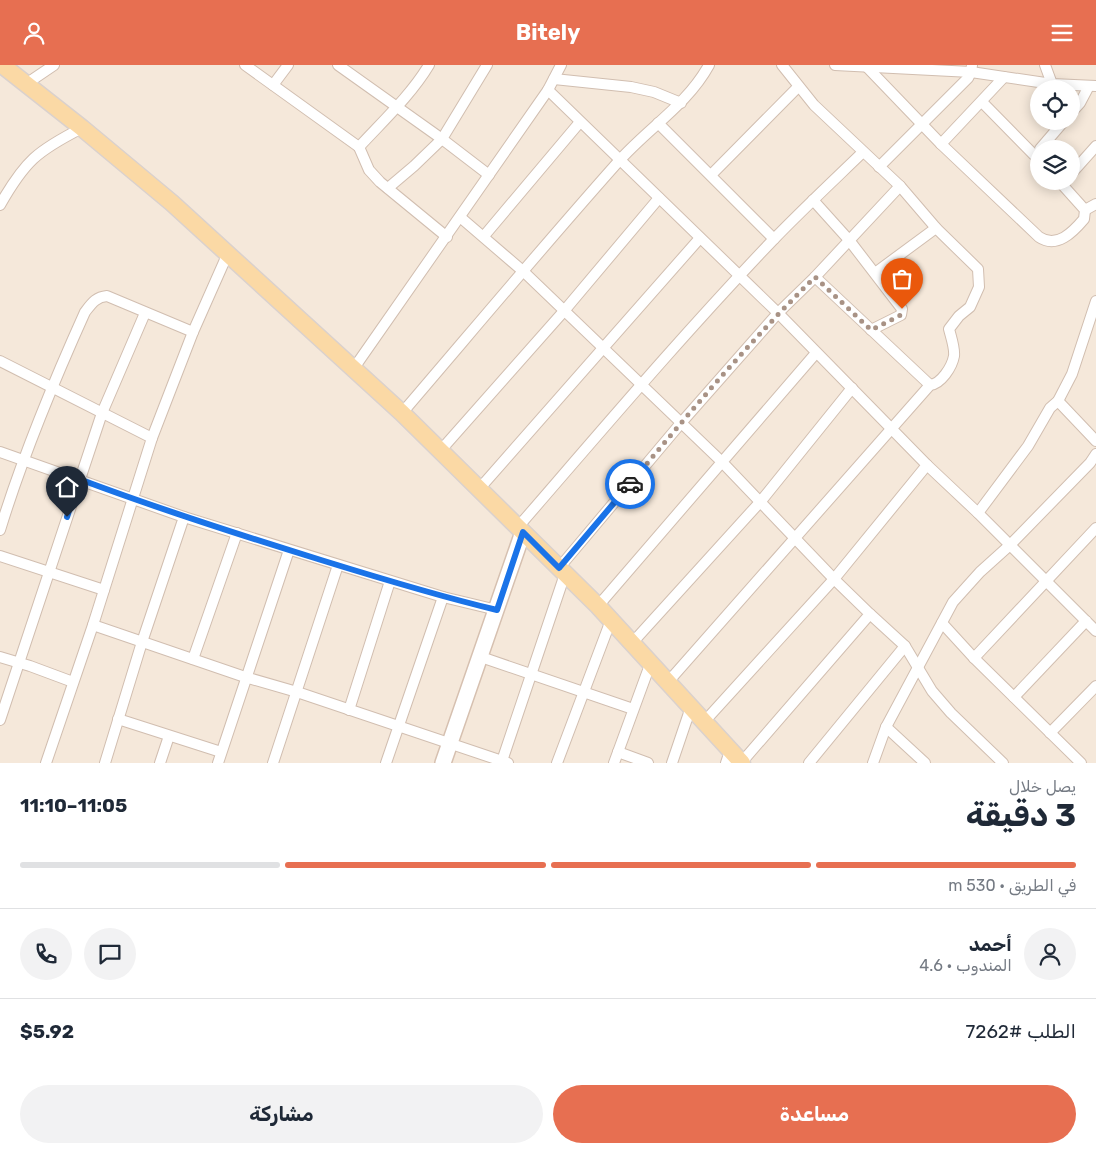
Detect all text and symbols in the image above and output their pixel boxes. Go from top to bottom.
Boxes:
icon: person [20,19,48,47]
text: Bitely [516,19,580,46]
icon: menu [1048,19,1076,47]
map controls [1030,80,1080,190]
button: locate [1030,80,1080,130]
button: layers [1030,140,1080,190]
pin [881,258,923,309]
icon: bag [888,265,916,293]
courier [605,459,655,509]
pin [46,466,88,517]
icon: car [616,470,644,498]
icon: home [53,473,81,501]
text: يصل خلال [1009,777,1076,796]
text: 11:05–11:10 [20,794,127,817]
text: 3 دقيقة [966,796,1076,834]
text: في الطريق · 530 m [948,876,1076,895]
button: phone [20,928,72,980]
button: chat [84,928,136,980]
button: person [1024,928,1076,980]
text: أحمد [969,933,1012,956]
text: المندوب · 4.6 [919,956,1012,975]
text: $5.92 [20,1020,74,1043]
text: الطلب #7262 [966,1020,1076,1043]
button: مشاركة [20,1085,543,1143]
button: مساعدة [553,1085,1076,1143]

